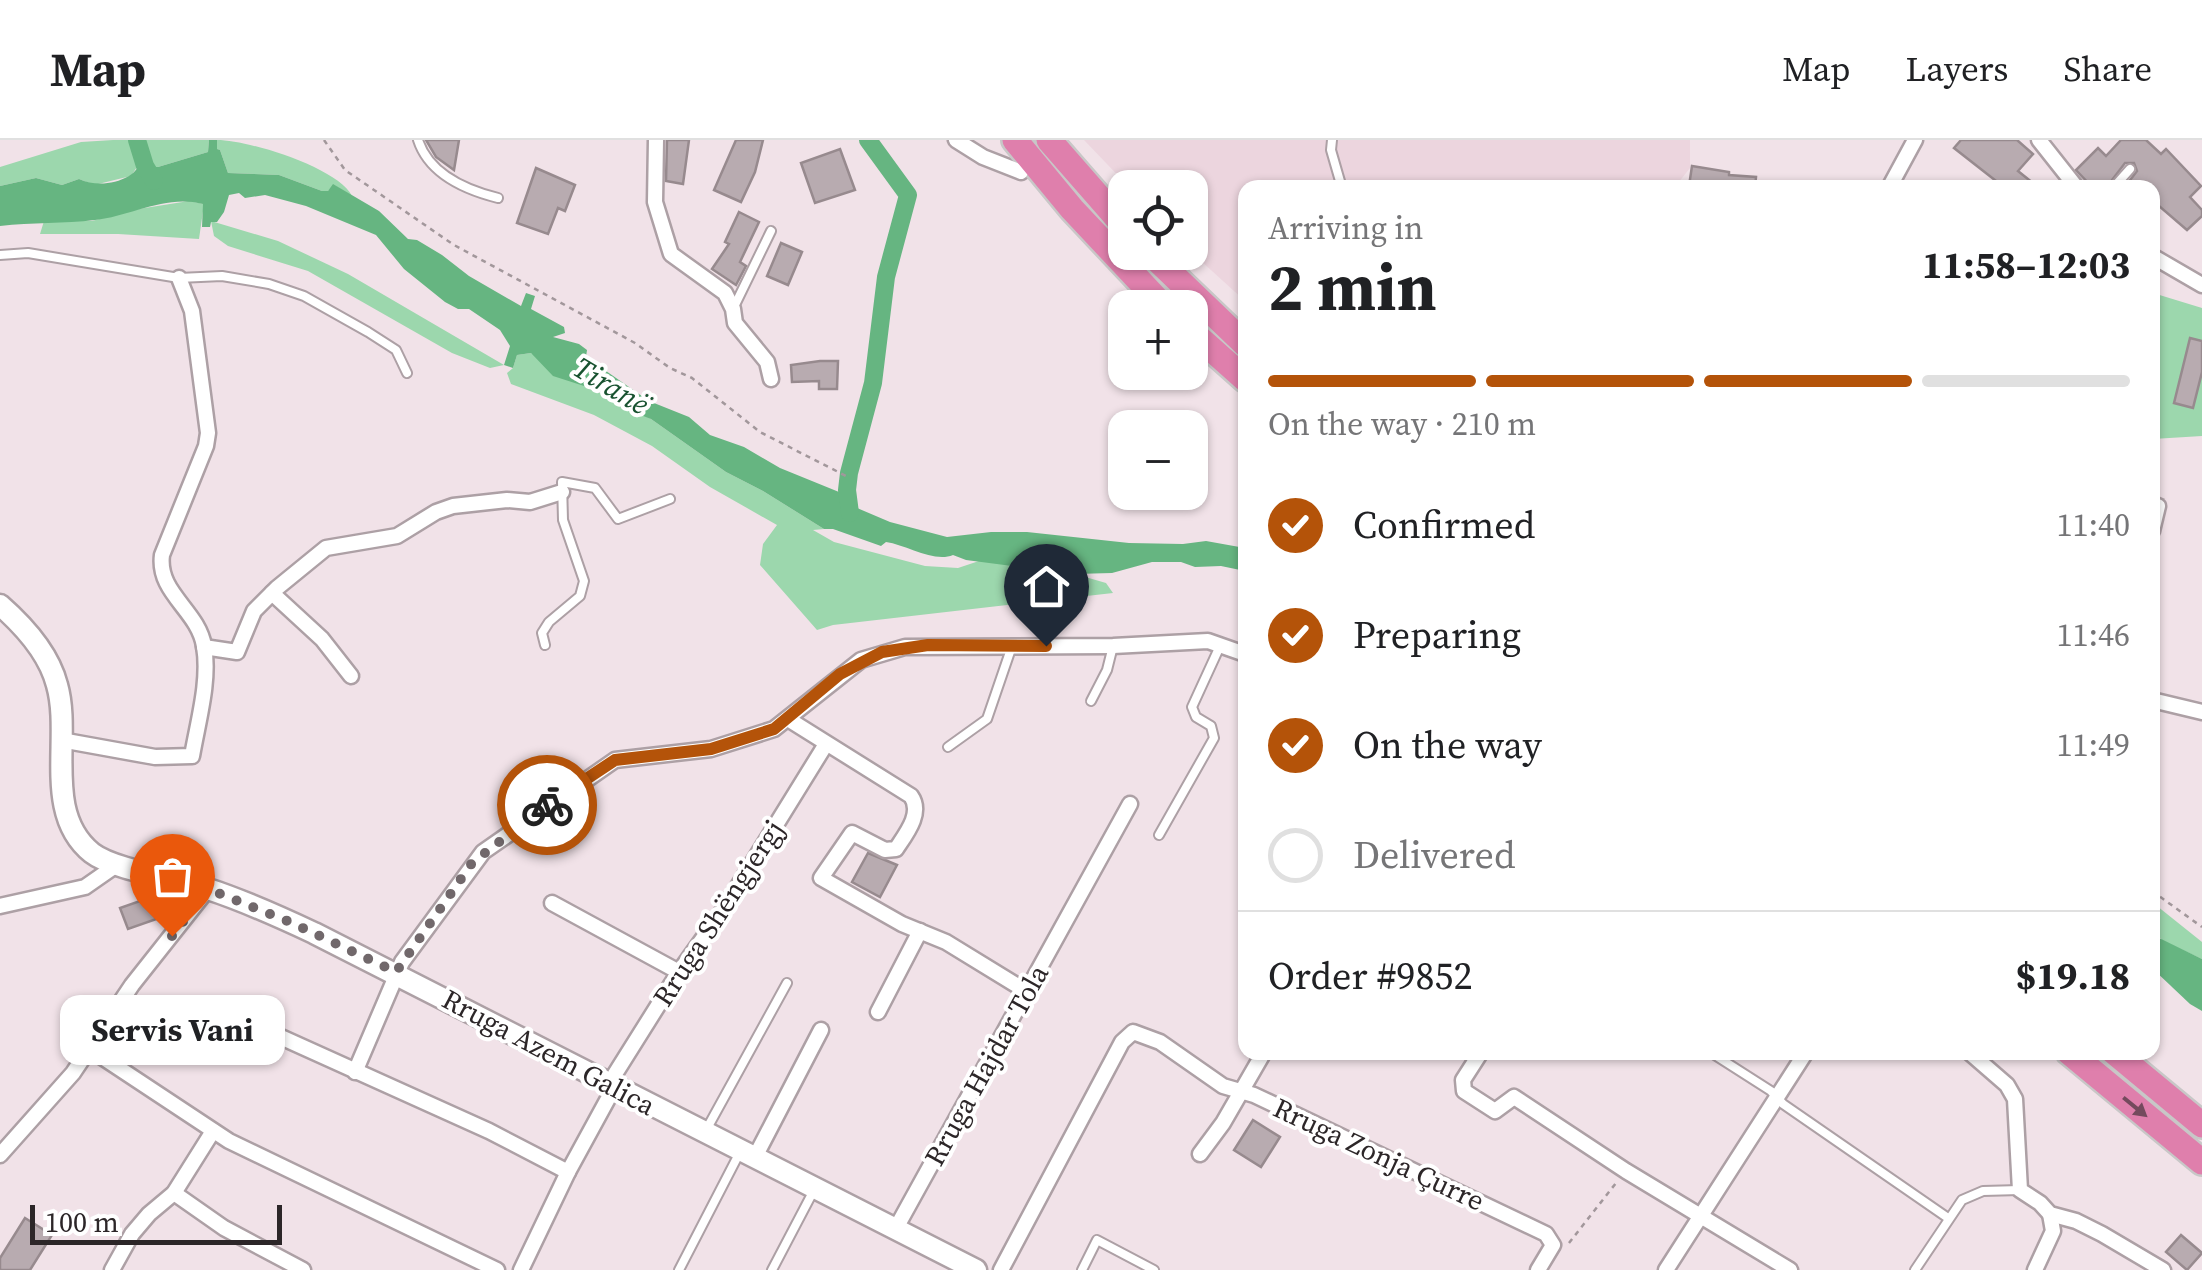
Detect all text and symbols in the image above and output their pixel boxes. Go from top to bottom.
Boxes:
text: Map [50,36,146,102]
text: Map [1782,45,1850,93]
text: Layers [1905,45,2008,93]
text: Share [2063,45,2152,93]
map controls [1108,170,1208,510]
button: locate [1108,170,1208,270]
text: Arriving in [1268,206,1423,250]
text: 11:58–12:03 [1922,239,2130,291]
text: 2 min [1268,243,1437,332]
button: + [1108,290,1208,390]
water label: Tiranë [566,347,659,426]
text: On the way · 210 m [1268,402,1536,446]
button: − [1108,410,1208,510]
icon: check [1268,498,1323,553]
text: Confirmed [1353,499,1535,551]
text: 11:40 [2056,503,2130,547]
pin [1004,544,1089,647]
icon: home [1019,559,1074,614]
icon: check [1268,608,1323,663]
text: Preparing [1353,609,1521,661]
text: 11:46 [2056,613,2130,657]
icon: check [1268,718,1323,773]
text: On the way [1353,719,1542,771]
text: 11:49 [2056,723,2130,767]
courier [497,755,597,855]
icon: bike [520,778,575,833]
street label: Rruga Shëngjergj [644,813,792,1013]
text: Delivered [1353,829,1516,881]
pin [130,834,215,937]
icon: bag [145,849,200,904]
text: Order #9852 [1268,950,1472,1002]
text: $19.18 [2016,950,2130,1002]
street label: Rruga Hajdar Tola [915,957,1057,1172]
street label: Rruga Azem Galica [436,980,663,1125]
callout: Servis Vani [59,996,284,1066]
text: Servis Vani [91,1008,254,1052]
street label: Rruga Zonja Çurre [1267,1088,1491,1220]
one-way arrow [2123,1096,2148,1117]
scale bar [30,1200,282,1244]
text: 100 m [45,1203,119,1241]

